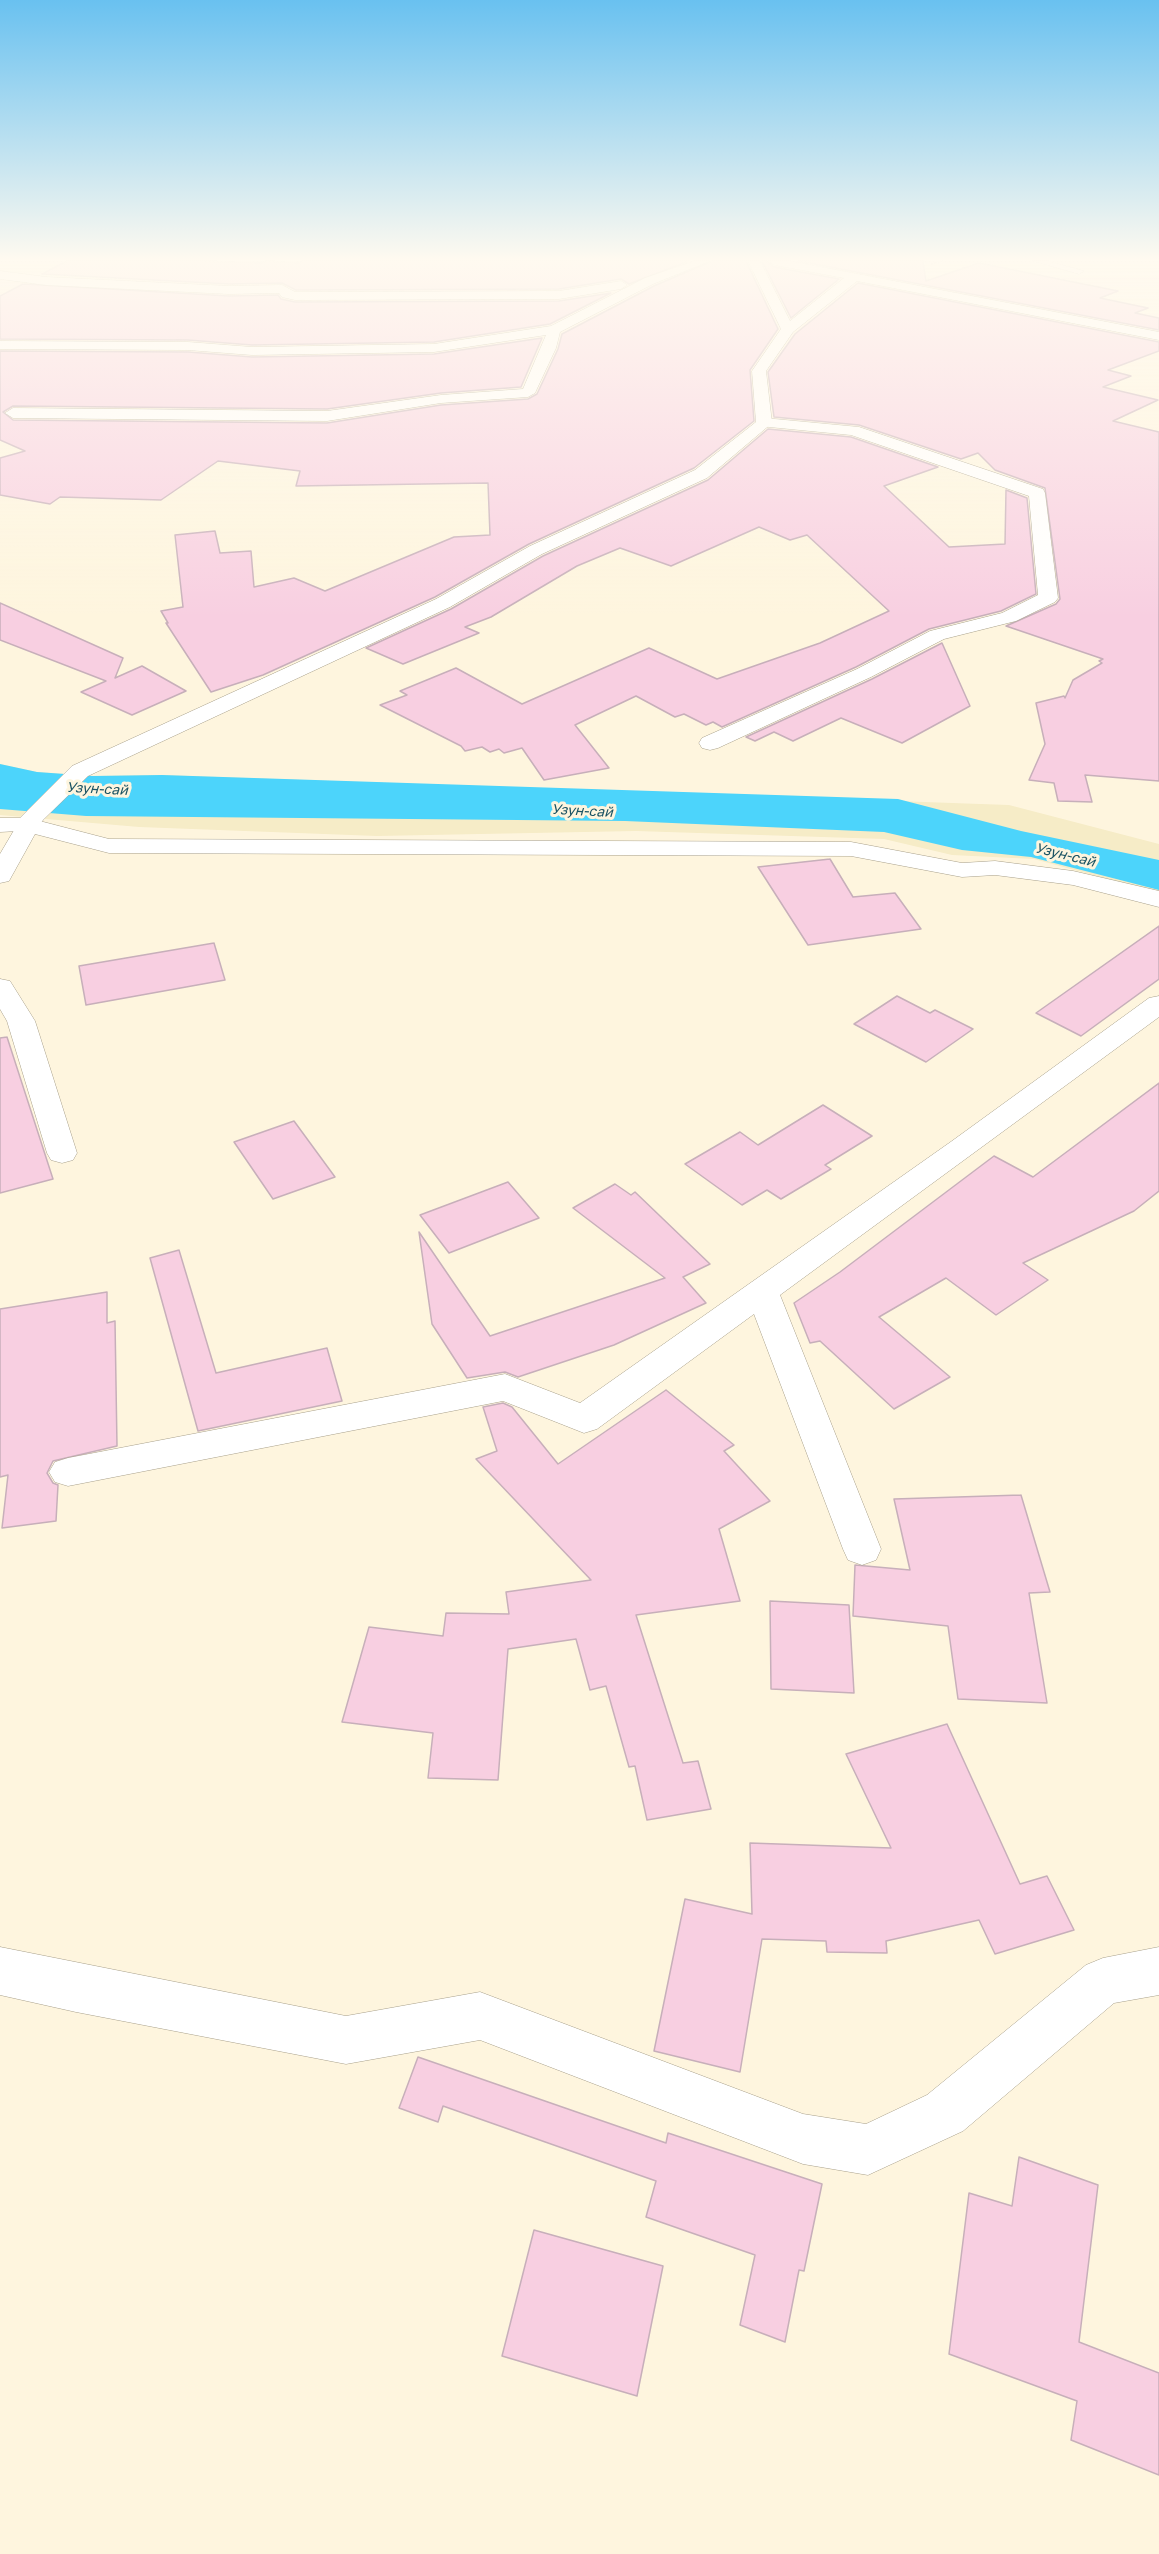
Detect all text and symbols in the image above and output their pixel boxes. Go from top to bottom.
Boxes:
water label: Узун-сай [66,779,128,799]
water label: Узун-сай [551,801,613,821]
water label: Узун-сай [1033,839,1097,871]

